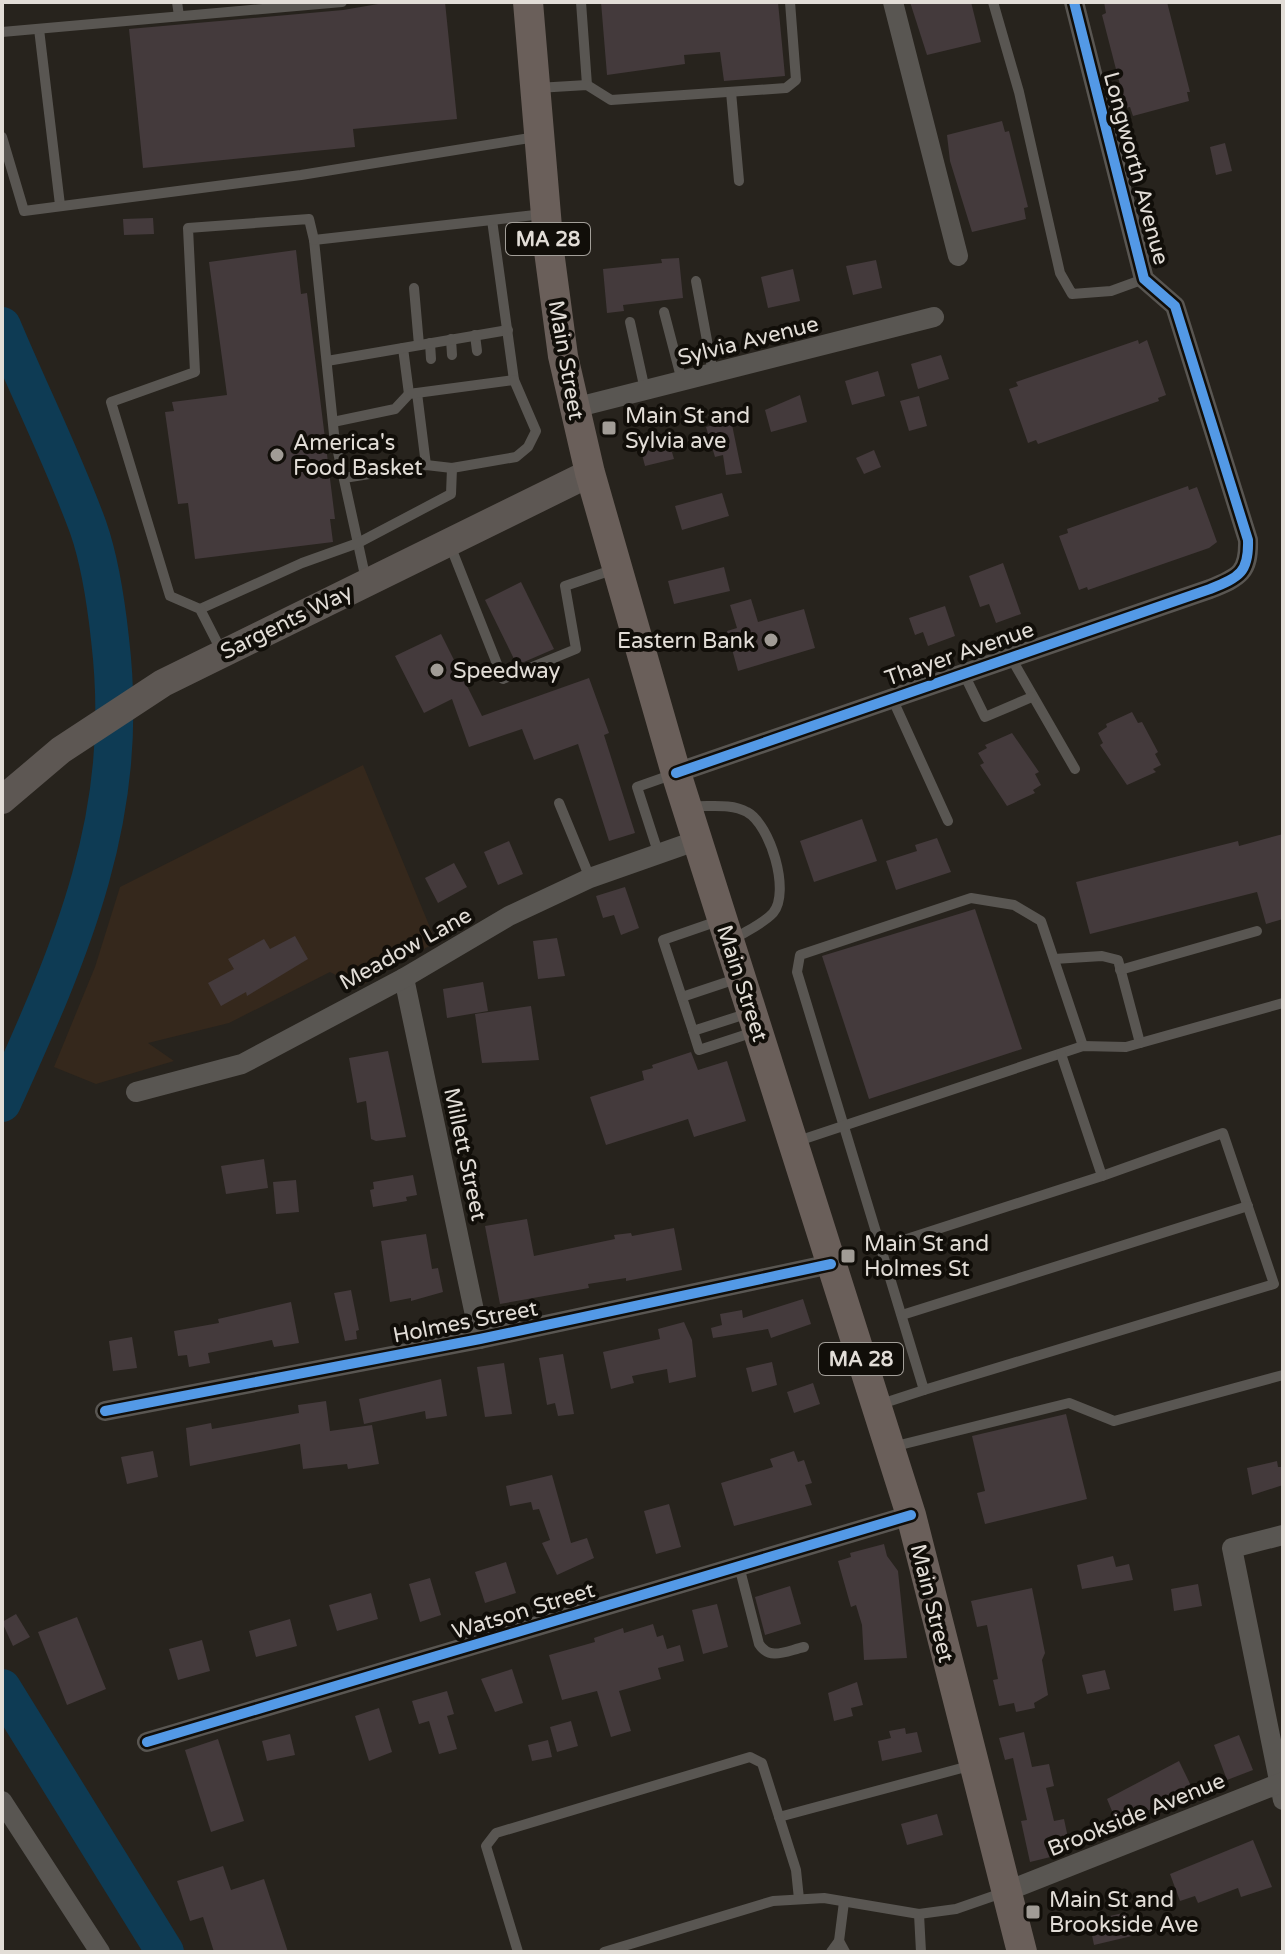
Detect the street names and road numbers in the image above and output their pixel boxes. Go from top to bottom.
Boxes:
street label: Longworth Avenue [1098,69,1174,268]
road number: MA 28 [506,223,590,255]
street label: Main Street [543,298,589,422]
street label: Sylvia Avenue [675,311,821,371]
street label: Sargents Way [216,579,357,665]
street label: Thayer Avenue [881,616,1037,692]
street label: Meadow Lane [335,902,476,996]
street label: Main Street [711,922,773,1045]
street label: Millett Street [438,1085,492,1223]
street label: Holmes Street [391,1295,540,1349]
road number: MA 28 [819,1343,903,1375]
street label: Main Street [905,1541,959,1665]
street label: Watson Street [449,1577,598,1645]
street label: Brookside Avenue [1044,1768,1229,1862]

